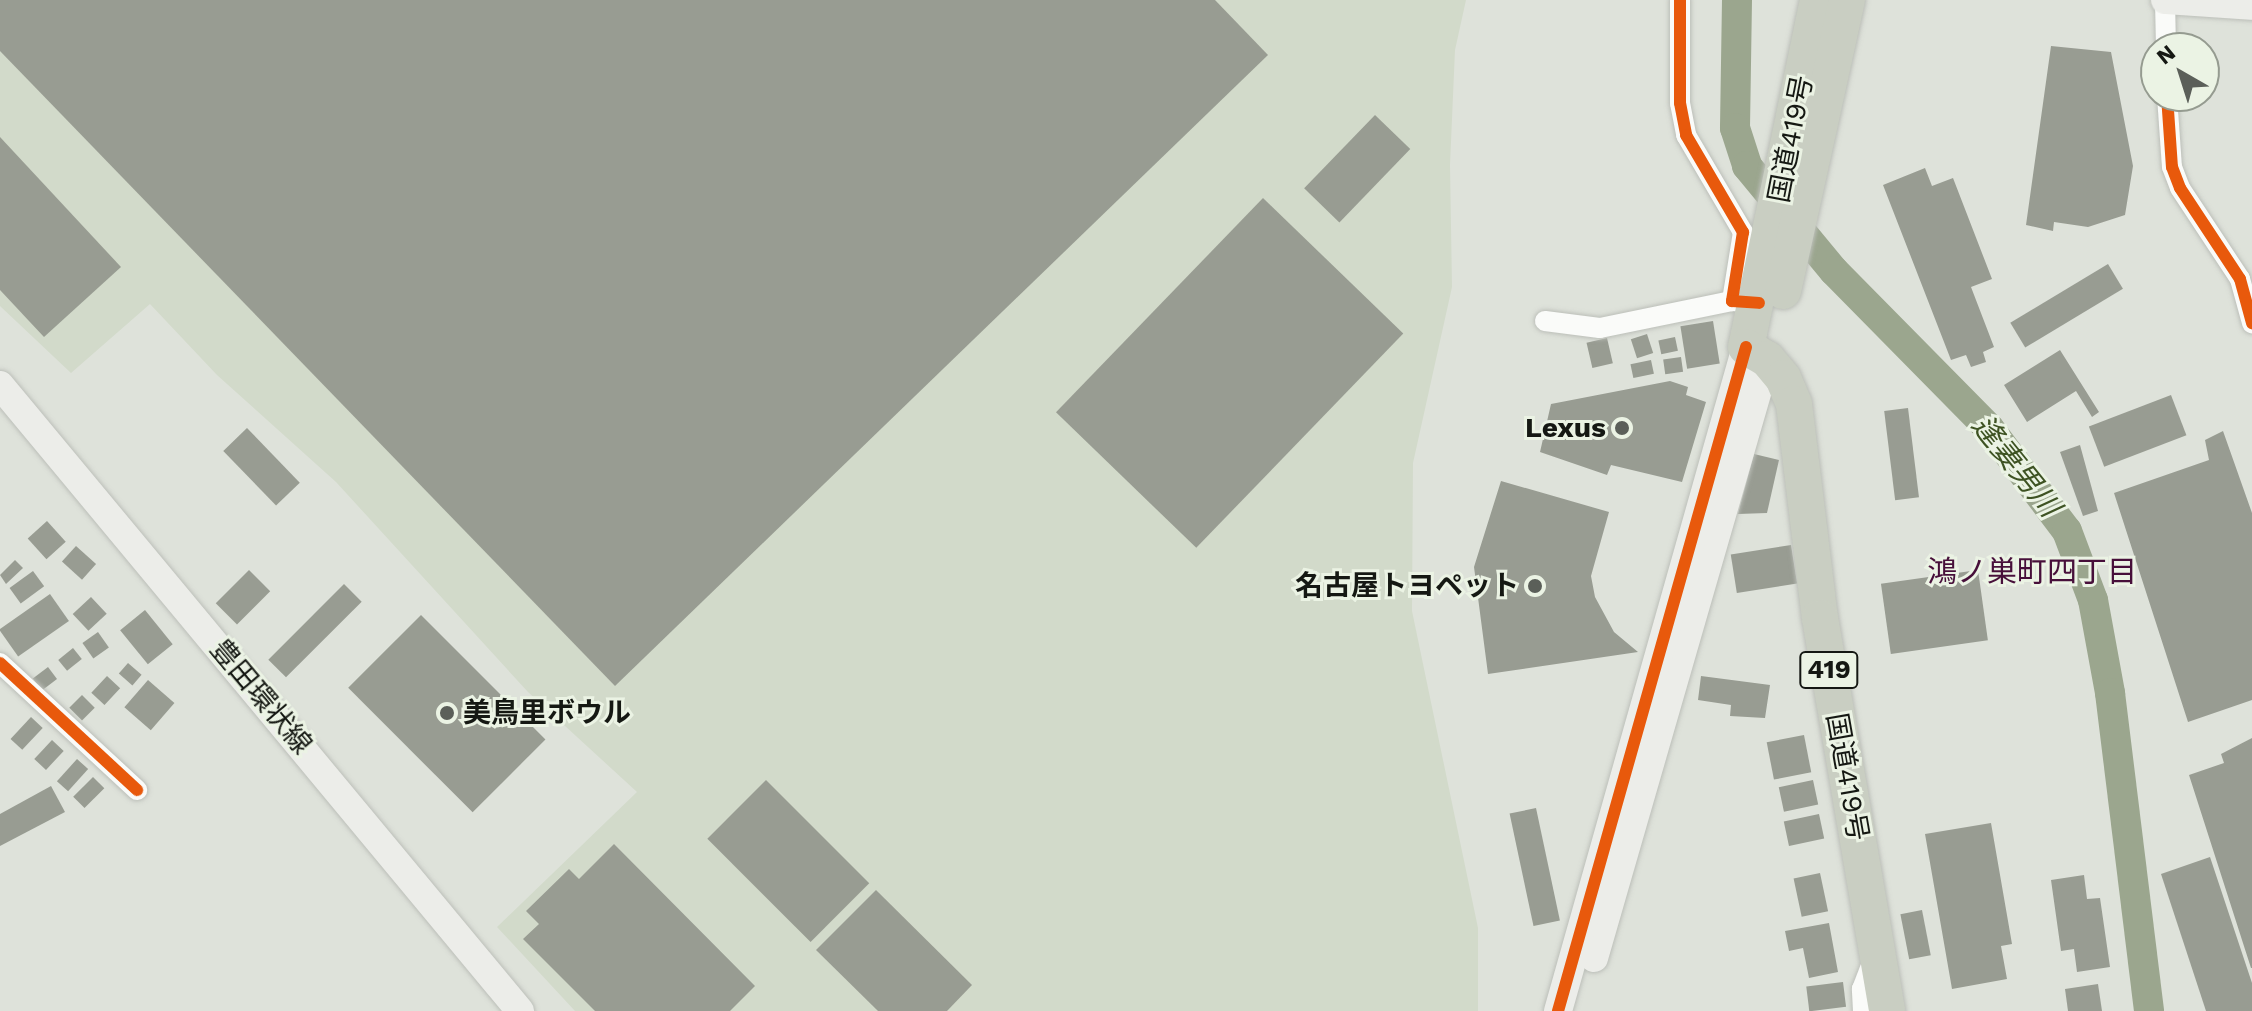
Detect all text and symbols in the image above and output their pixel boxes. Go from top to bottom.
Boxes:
north arrow [2140,32,2220,112]
text: N [2152,40,2180,69]
street label: 国道419号 [1762,73,1820,205]
water label: 逢妻男川 [1964,408,2068,524]
place label: Lexus [1525,411,1606,445]
marker: Lexus [1613,419,1631,437]
district label: 鴻ノ巣町四丁目 [1927,554,2137,590]
place label: 名古屋トヨペット [1295,569,1519,603]
marker: 名古屋トヨペット [1526,577,1544,595]
street label: 豊田環状線 [203,633,319,761]
road number: 419 [1799,648,1859,692]
place label: 美鳥里ボウル [463,696,631,730]
marker: 美鳥里ボウル [438,704,456,722]
street label: 国道419号 [1819,711,1875,843]

